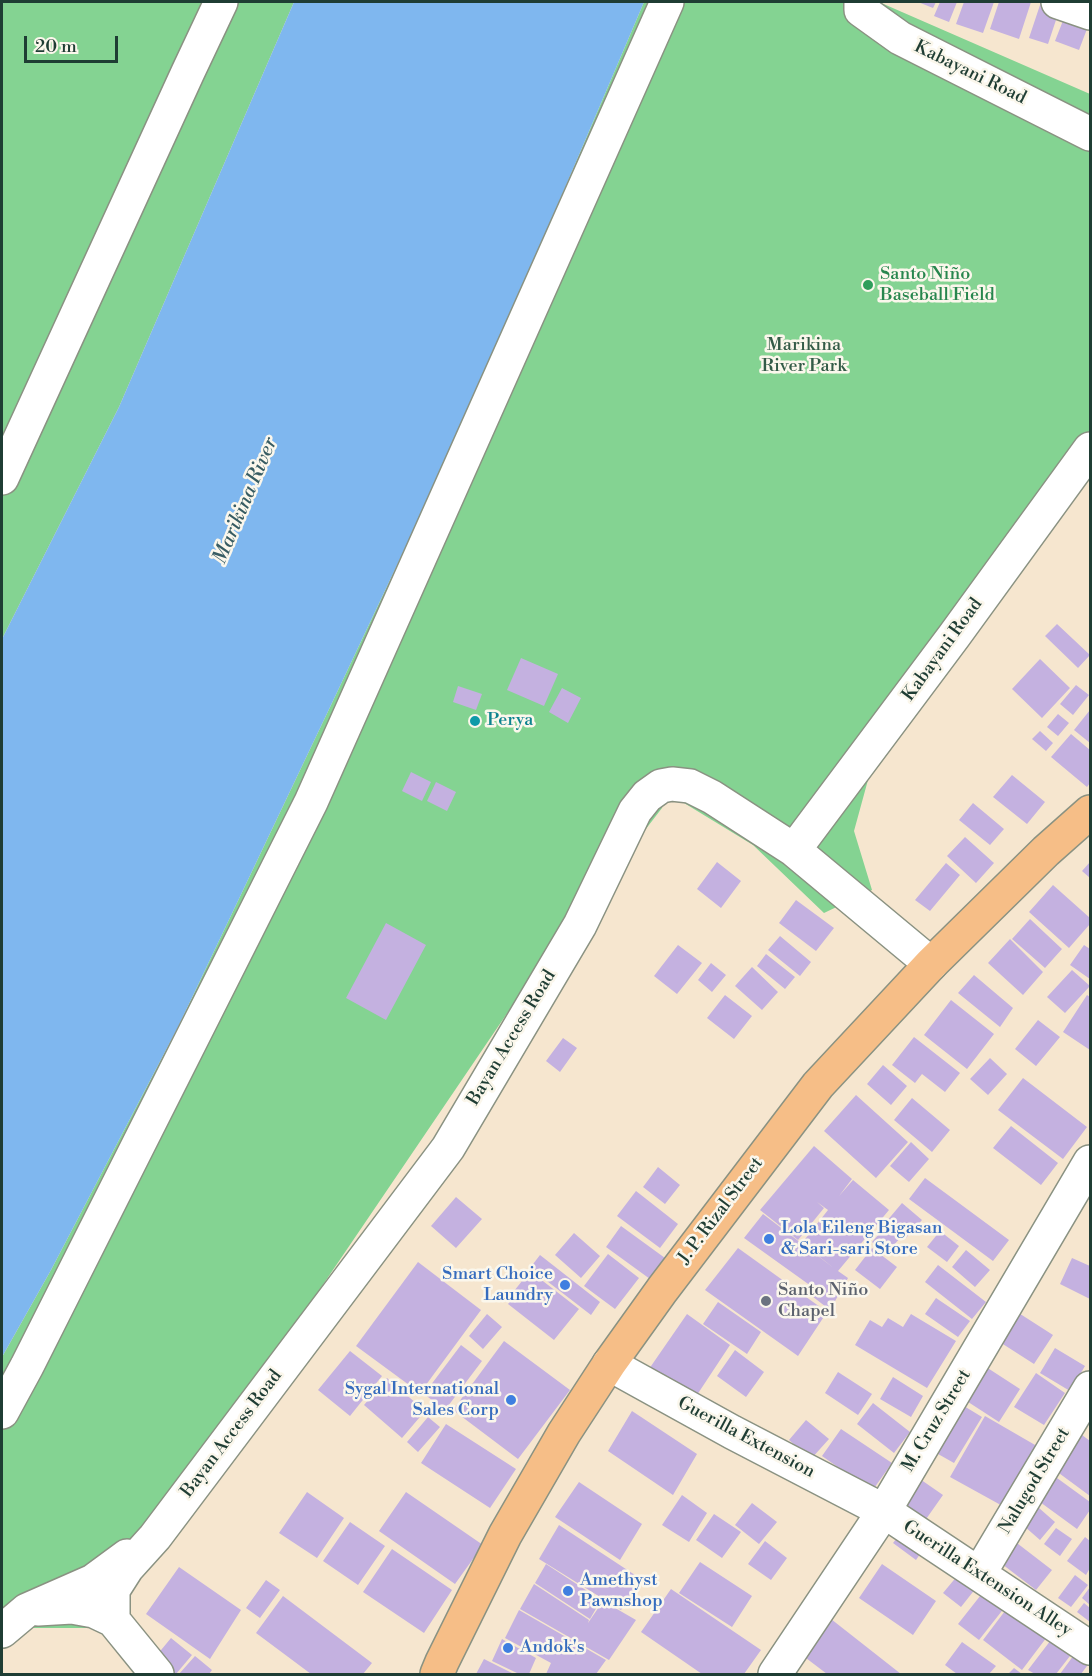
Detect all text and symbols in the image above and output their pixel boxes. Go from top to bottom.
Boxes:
scale bar [27,24,122,62]
text: 20 m [35,35,77,58]
street label: Kabayani Road [910,37,1030,109]
place label: Santo Niño Baseball Field [880,264,995,306]
marker: Santo Niño Baseball Field [861,278,875,292]
park label: Marikina River Park [761,335,847,378]
water label: Marikina River [209,434,283,568]
street label: Kabayani Road [898,594,988,706]
place label: Perya [487,710,533,732]
marker: Perya [468,714,482,728]
street label: Bayan Access Road [463,966,561,1110]
street label: J. P. Rizal Street [674,1153,768,1269]
place label: Lola Eileng Bigasan & Sari-sari Store [781,1218,942,1260]
marker: Lola Eileng Bigasan & Sari-sari Store [762,1232,776,1246]
place label: Smart Choice Laundry [442,1264,553,1306]
marker: Smart Choice Laundry [558,1278,572,1292]
place label: Santo Niño Chapel [778,1280,868,1322]
marker: Santo Niño Chapel [759,1294,773,1308]
street label: Bayan Access Road [177,1366,287,1502]
street label: M. Cruz Street [898,1366,976,1476]
place label: Sygal International Sales Corp [345,1379,499,1422]
marker: Sygal International Sales Corp [504,1393,518,1407]
street label: Guerilla Extension [674,1393,818,1483]
street label: Nalugod Street [995,1424,1075,1538]
street label: Guerilla Extension Alley [899,1516,1075,1642]
place label: Amethyst Pawnshop [580,1570,663,1612]
marker: Amethyst Pawnshop [561,1584,575,1598]
place label: Andok's [520,1637,585,1659]
marker: Andok's [501,1641,515,1655]

